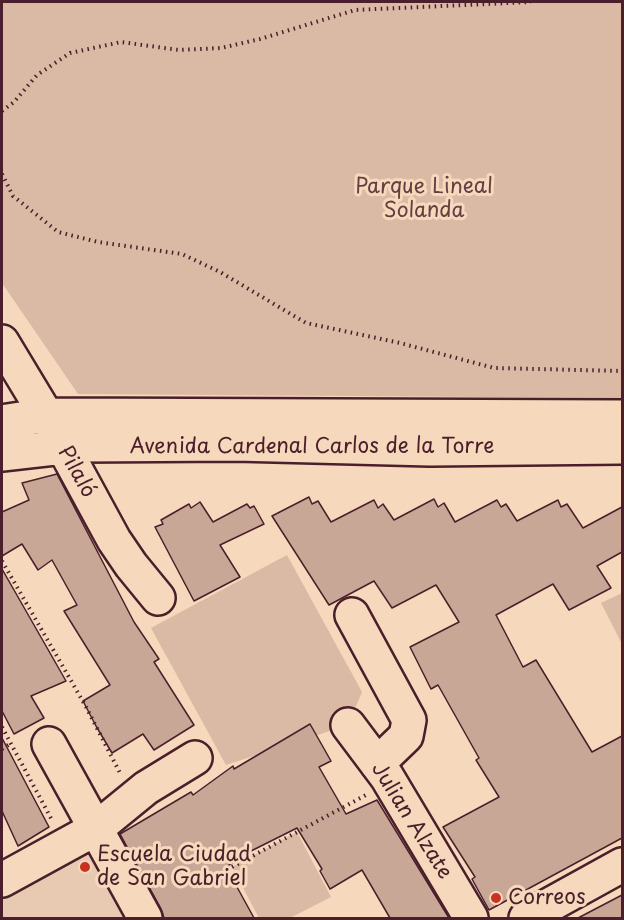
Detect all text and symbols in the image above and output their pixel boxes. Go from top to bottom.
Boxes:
park label: Parque Lineal Solanda [355,174,493,224]
street label: Avenida Cardenal Carlos de la Torre [130,434,494,460]
street label: Pilaló [52,442,100,502]
street label: Julian Alzate [365,758,457,884]
place label: Escuela Ciudad de San Gabriel [97,842,251,892]
marker: Escuela Ciudad de San Gabriel [78,860,92,874]
place label: Correos [508,885,586,911]
marker: Correos [489,891,503,905]

